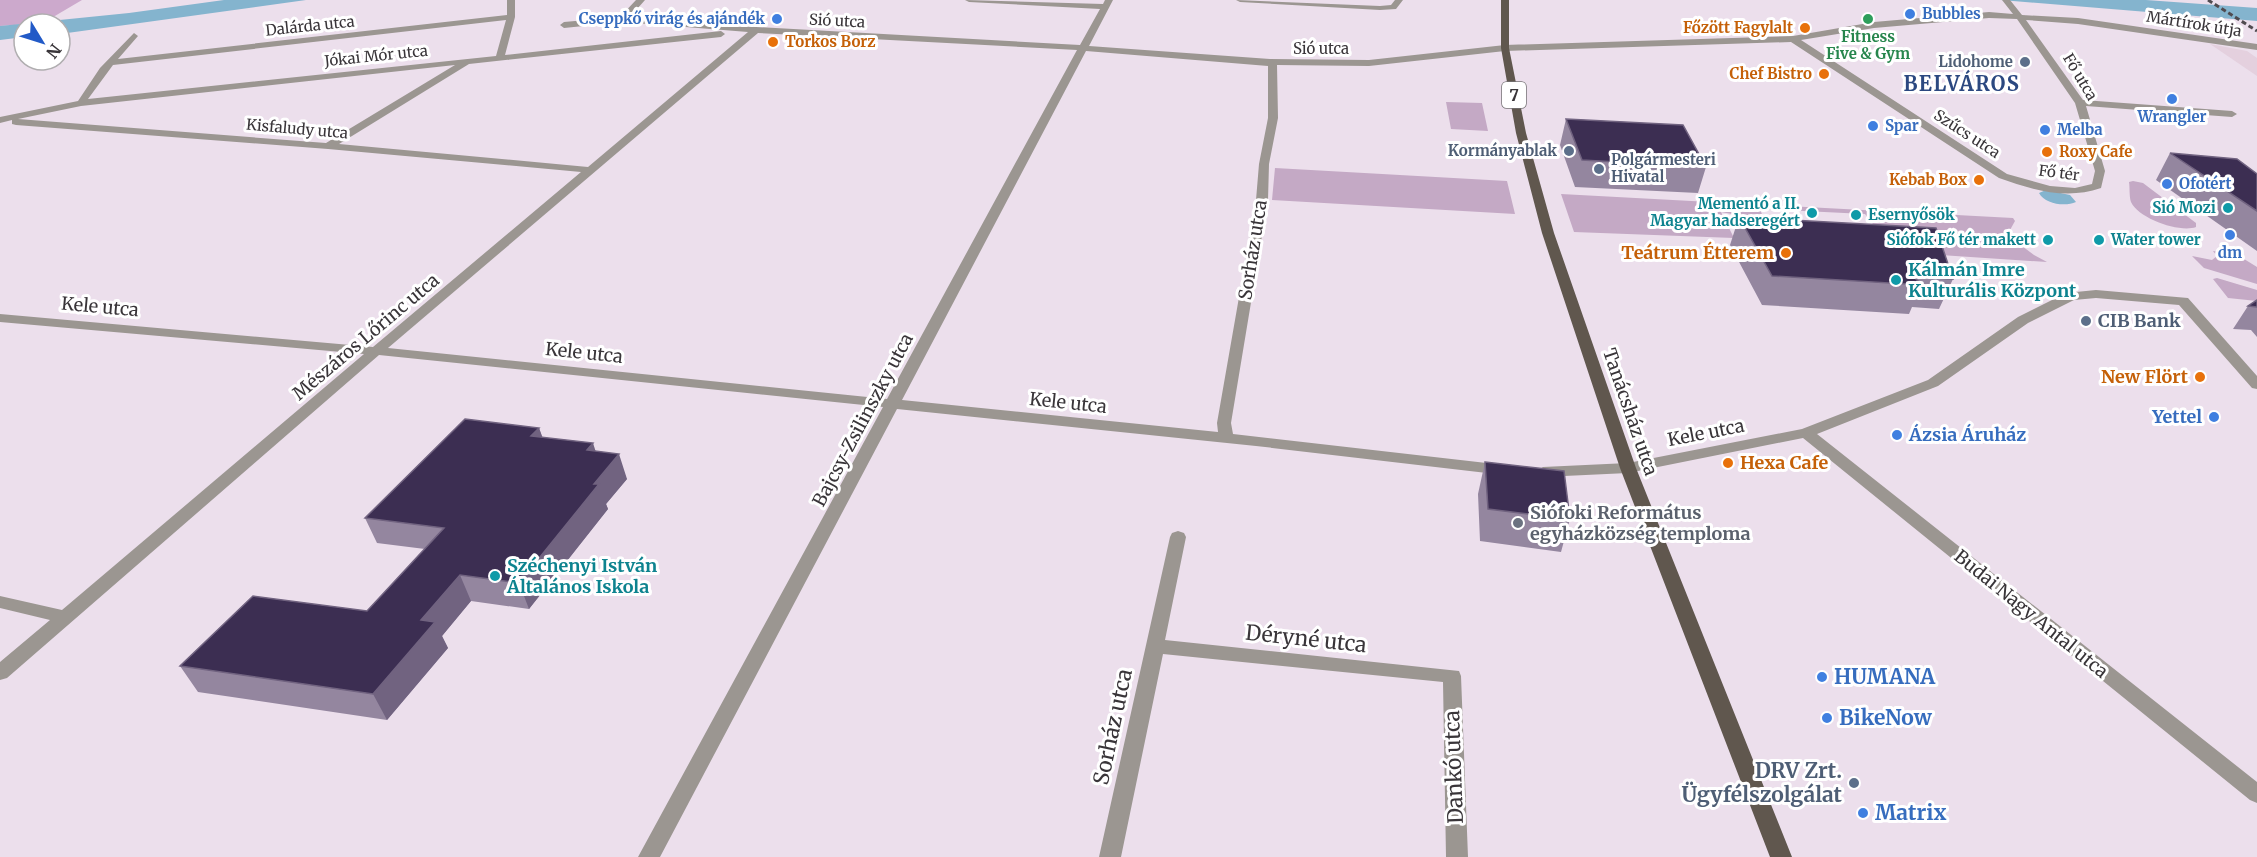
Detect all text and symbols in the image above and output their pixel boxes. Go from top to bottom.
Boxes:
place label: Bubbles [1922,4,1981,23]
marker: Bubbles [1903,7,1917,21]
street label: Mártírok útja [2145,7,2243,40]
place label: Cseppkő virág és ajándék [579,9,765,28]
street label: Sió utca [808,10,866,31]
street label: Dalárda utca [264,11,355,40]
north arrow [12,12,72,72]
marker: Cseppkő virág és ajándék [770,12,784,26]
marker: Fitness Five & Gym [1861,12,1875,26]
place label: Főzött Fagylalt [1683,18,1793,37]
marker: Főzött Fagylalt [1798,21,1812,35]
place label: Fitness Five & Gym [1826,27,1910,63]
place label: Torkos Borz [785,32,876,51]
marker: Torkos Borz [766,35,780,49]
street label: Sió utca [1293,39,1349,58]
text: N [42,40,66,63]
street label: Jókai Mór utca [322,41,429,70]
street label: Fő utca [2059,50,2102,104]
place label: Lidohome [1938,52,2013,71]
marker: Lidohome [2018,55,2032,69]
place label: Chef Bistro [1730,64,1812,83]
marker: Chef Bistro [1817,67,1831,81]
district label: BELVÁROS [1904,69,2020,96]
road number: 7 [1502,82,1526,108]
marker: Wrangler [2165,92,2179,106]
street label: Szűcs utca [1931,105,2004,162]
place label: Wrangler [2136,107,2207,126]
street label: Kisfaludy utca [245,115,349,142]
place label: Spar [1885,116,1919,135]
marker: Spar [1866,119,1880,133]
place label: Melba [2057,120,2103,139]
marker: Melba [2038,123,2052,137]
place label: Kormányablak [1448,141,1557,160]
place label: Roxy Cafe [2059,142,2132,161]
marker: Kormányablak [1562,144,1576,158]
marker: Roxy Cafe [2040,145,2054,159]
place label: Polgármesteri Hivatal [1611,150,1716,186]
street label: Fő tér [2038,161,2081,184]
marker: Polgármesteri Hivatal [1592,162,1606,176]
place label: Kebab Box [1889,170,1968,189]
marker: Kebab Box [1972,173,1986,187]
place label: Ofotért [2179,174,2232,193]
marker: Ofotért [2160,177,2174,191]
place label: Mementó a II. Magyar hadseregért [1650,194,1800,230]
street label: Sorház utca [1233,198,1272,302]
place label: Sió Mozi [2152,198,2216,217]
marker: Sió Mozi [2221,201,2235,215]
place label: Esernyősök [1868,205,1955,224]
marker: Mementó a II. Magyar hadseregért [1805,206,1819,220]
marker: Esernyősök [1849,208,1863,222]
marker: dm [2223,228,2237,242]
place label: Siófok Fő tér makett [1887,230,2036,249]
place label: Water tower [2110,230,2201,249]
marker: Siófok Fő tér makett [2041,233,2055,247]
marker: Water tower [2092,233,2106,247]
place label: Teátrum Étterem [1621,241,1774,264]
place label: dm [2218,243,2242,262]
marker: Teátrum Étterem [1779,246,1793,260]
place label: Kálmán Imre Kulturális Központ [1908,258,2077,302]
street label: Mészáros Lőrinc utca [288,268,444,405]
marker: Kálmán Imre Kulturális Központ [1889,273,1903,287]
street label: Kele utca [60,292,140,321]
place label: CIB Bank [2098,309,2181,332]
marker: CIB Bank [2079,314,2093,328]
street label: Bajcsy-Zsilinszky utca [807,329,918,510]
street label: Kele utca [544,337,624,368]
street label: Tanácsház utca [1598,345,1663,479]
place label: New Flört [2101,365,2189,388]
marker: New Flört [2193,370,2207,384]
street label: Kele utca [1028,387,1108,418]
place label: Yettel [2151,405,2202,428]
marker: Yettel [2207,410,2221,424]
street label: Kele utca [1666,414,1747,451]
place label: Ázsia Áruház [1908,423,2026,446]
marker: Ázsia Áruház [1890,428,1904,442]
place label: Hexa Cafe [1740,451,1829,474]
marker: Hexa Cafe [1721,456,1735,470]
place label: Siófoki Református egyházközség temploma [1530,501,1751,545]
marker: Siófoki Református egyházközség temploma [1511,516,1525,530]
street label: Budai Nagy Antal utca [1950,545,2113,683]
place label: Széchenyi István Általános Iskola [506,554,657,598]
marker: Széchenyi István Általános Iskola [488,569,502,583]
street label: Déryné utca [1244,619,1368,658]
place label: HUMANA [1834,663,1936,690]
street label: Sorház utca [1087,666,1138,787]
marker: HUMANA [1815,670,1829,684]
place label: BikeNow [1839,704,1933,731]
street label: Dankó utca [1438,710,1469,824]
marker: BikeNow [1820,711,1834,725]
place label: DRV Zrt. Ügyfélszolgálat [1682,757,1843,808]
marker: DRV Zrt. Ügyfélszolgálat [1847,776,1861,790]
place label: Matrix [1875,799,1946,826]
marker: Matrix [1856,806,1870,820]

